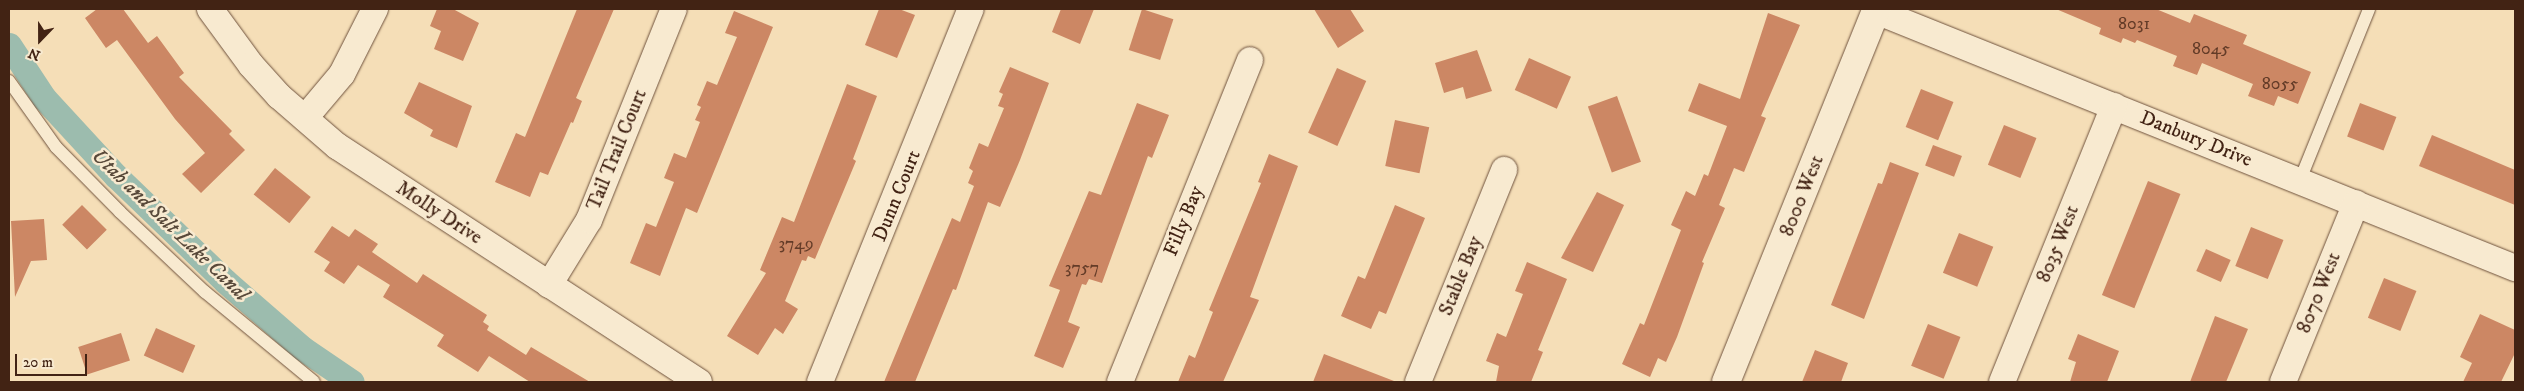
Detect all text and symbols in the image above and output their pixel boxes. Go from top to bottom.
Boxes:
house number: 8031 [2118,13,2150,35]
north arrow [15,15,65,65]
house number: 8045 [2192,38,2230,60]
text: N [26,43,43,64]
house number: 8055 [2262,73,2298,95]
street label: Tail Trail Court [582,86,652,214]
street label: Danbury Drive [2137,106,2255,172]
water label: Utah and Salt Lake Canal [86,143,254,307]
street label: Dunn Court [868,147,926,245]
street label: 8000 West [1775,152,1829,240]
street label: Molly Drive [391,176,487,250]
street label: Filly Bay [1159,182,1209,260]
street label: 8035 West [2032,202,2084,286]
house number: 3749 [778,233,814,255]
street label: Stable Bay [1434,233,1488,319]
street label: 8070 West [2292,249,2346,337]
house number: 3757 [1065,257,1099,279]
scale bar [18,344,90,376]
text: 20 m [23,353,53,372]

